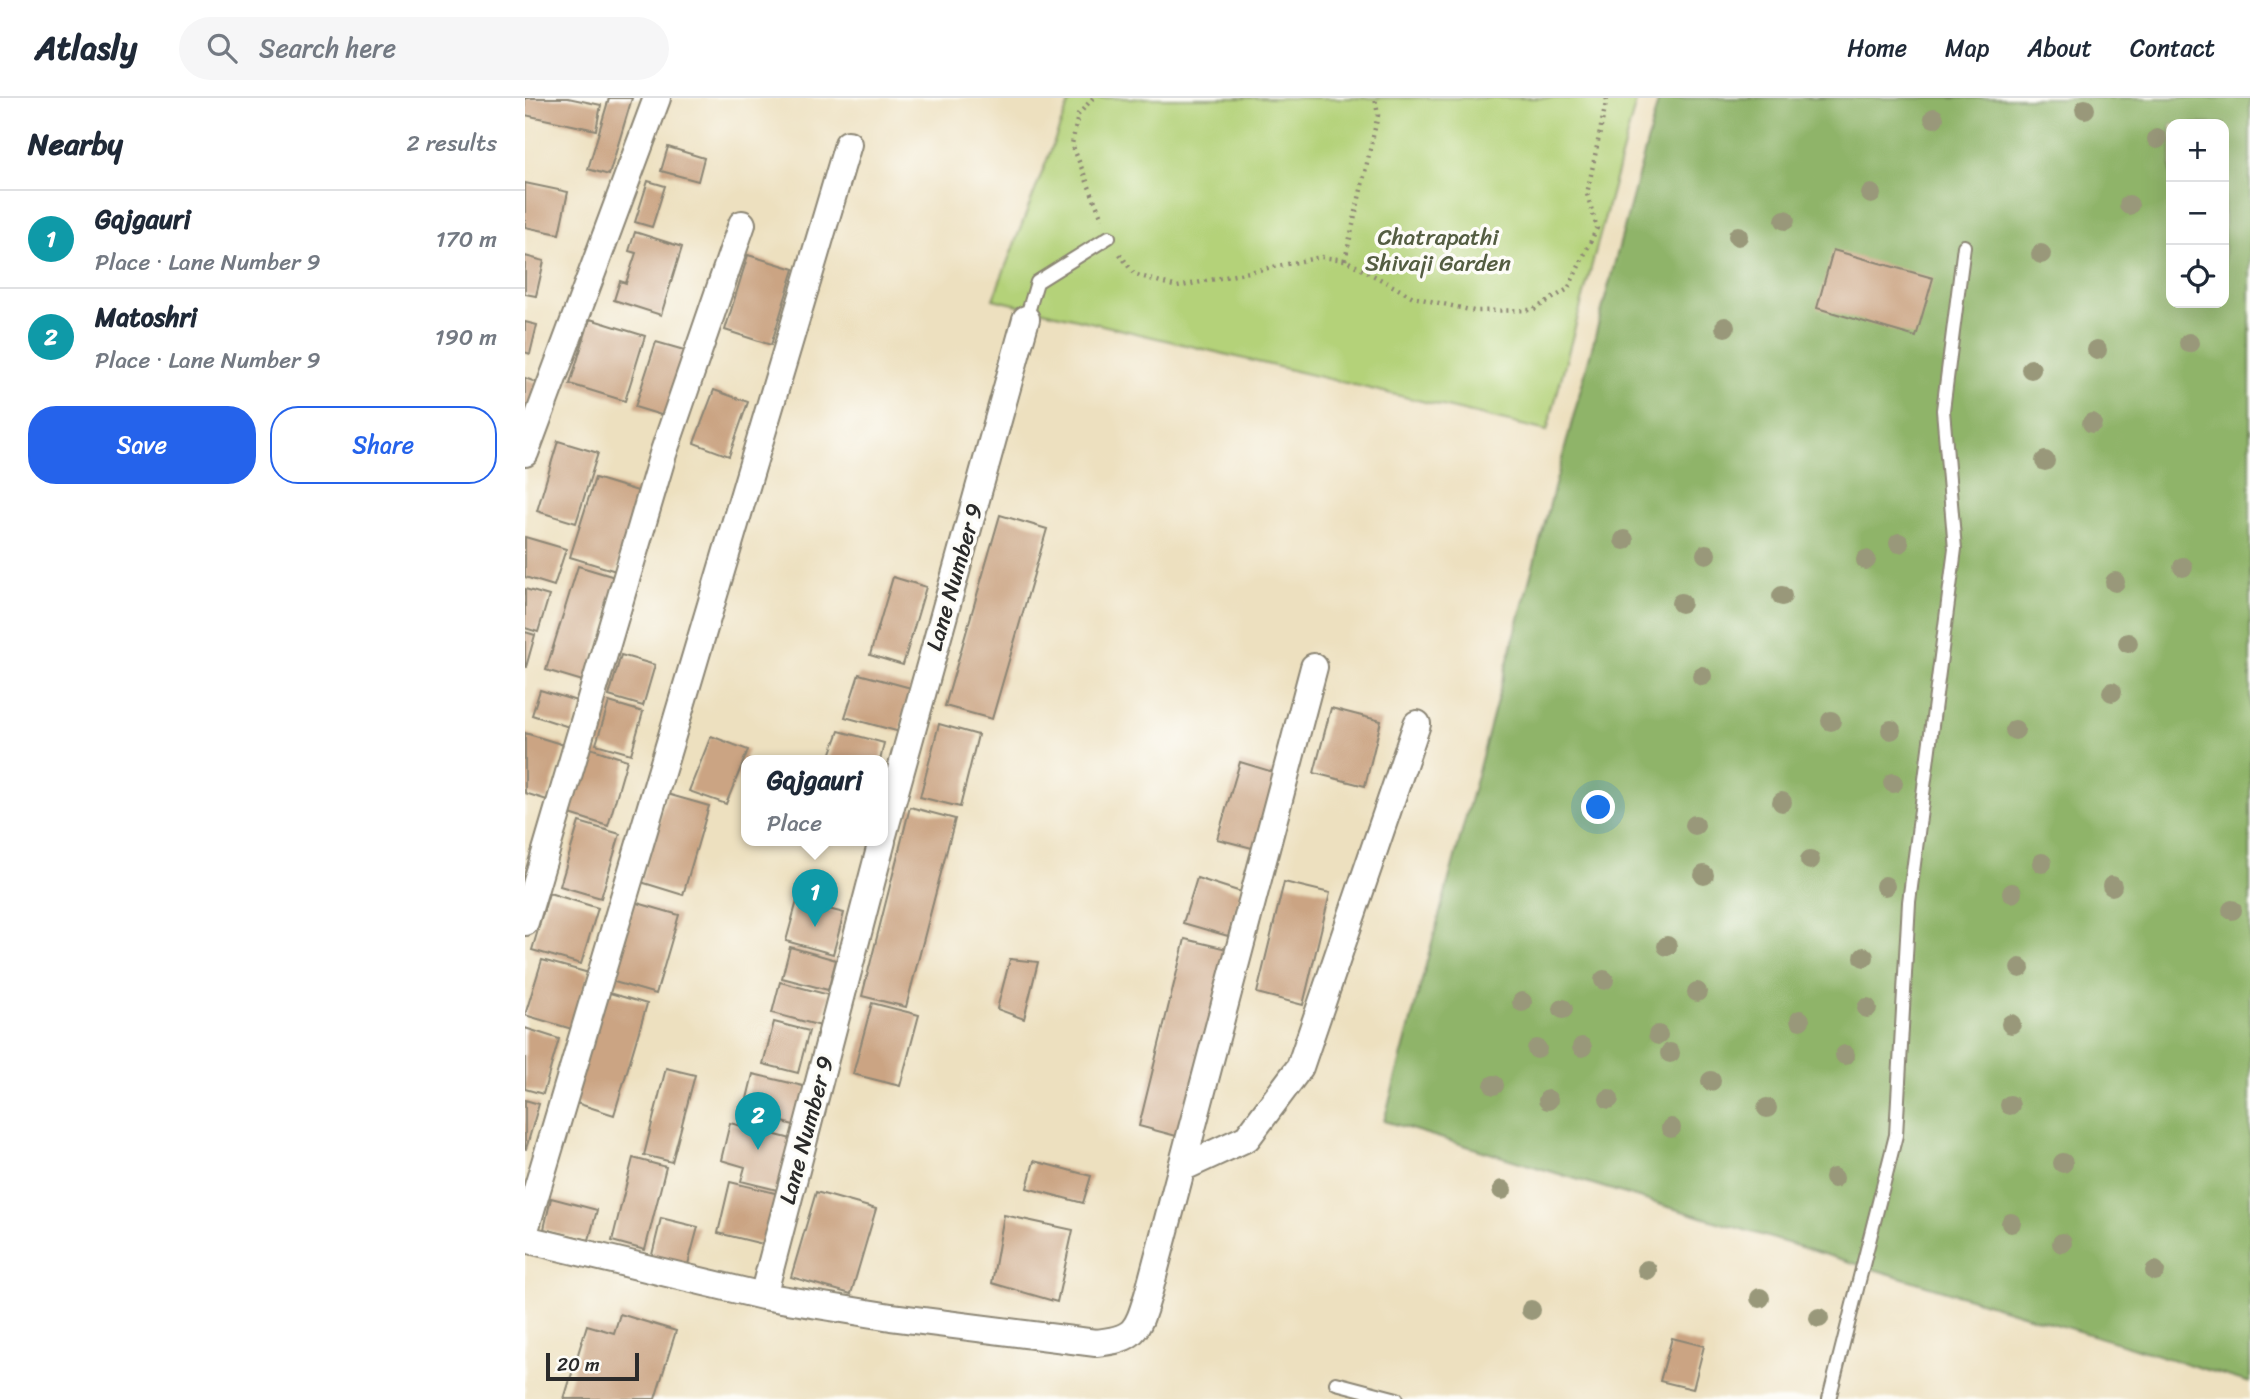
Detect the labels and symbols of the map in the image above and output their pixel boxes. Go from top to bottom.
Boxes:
park label: Chatrapathi Shivaji Garden [1365,217,1511,284]
street label: Lane Number 9 [914,498,995,656]
your location [1581,790,1615,824]
pin: 1 [792,869,838,927]
street label: Lane Number 9 [767,1051,846,1209]
pin: 2 [735,1092,781,1150]
scale bar [546,1350,639,1382]

